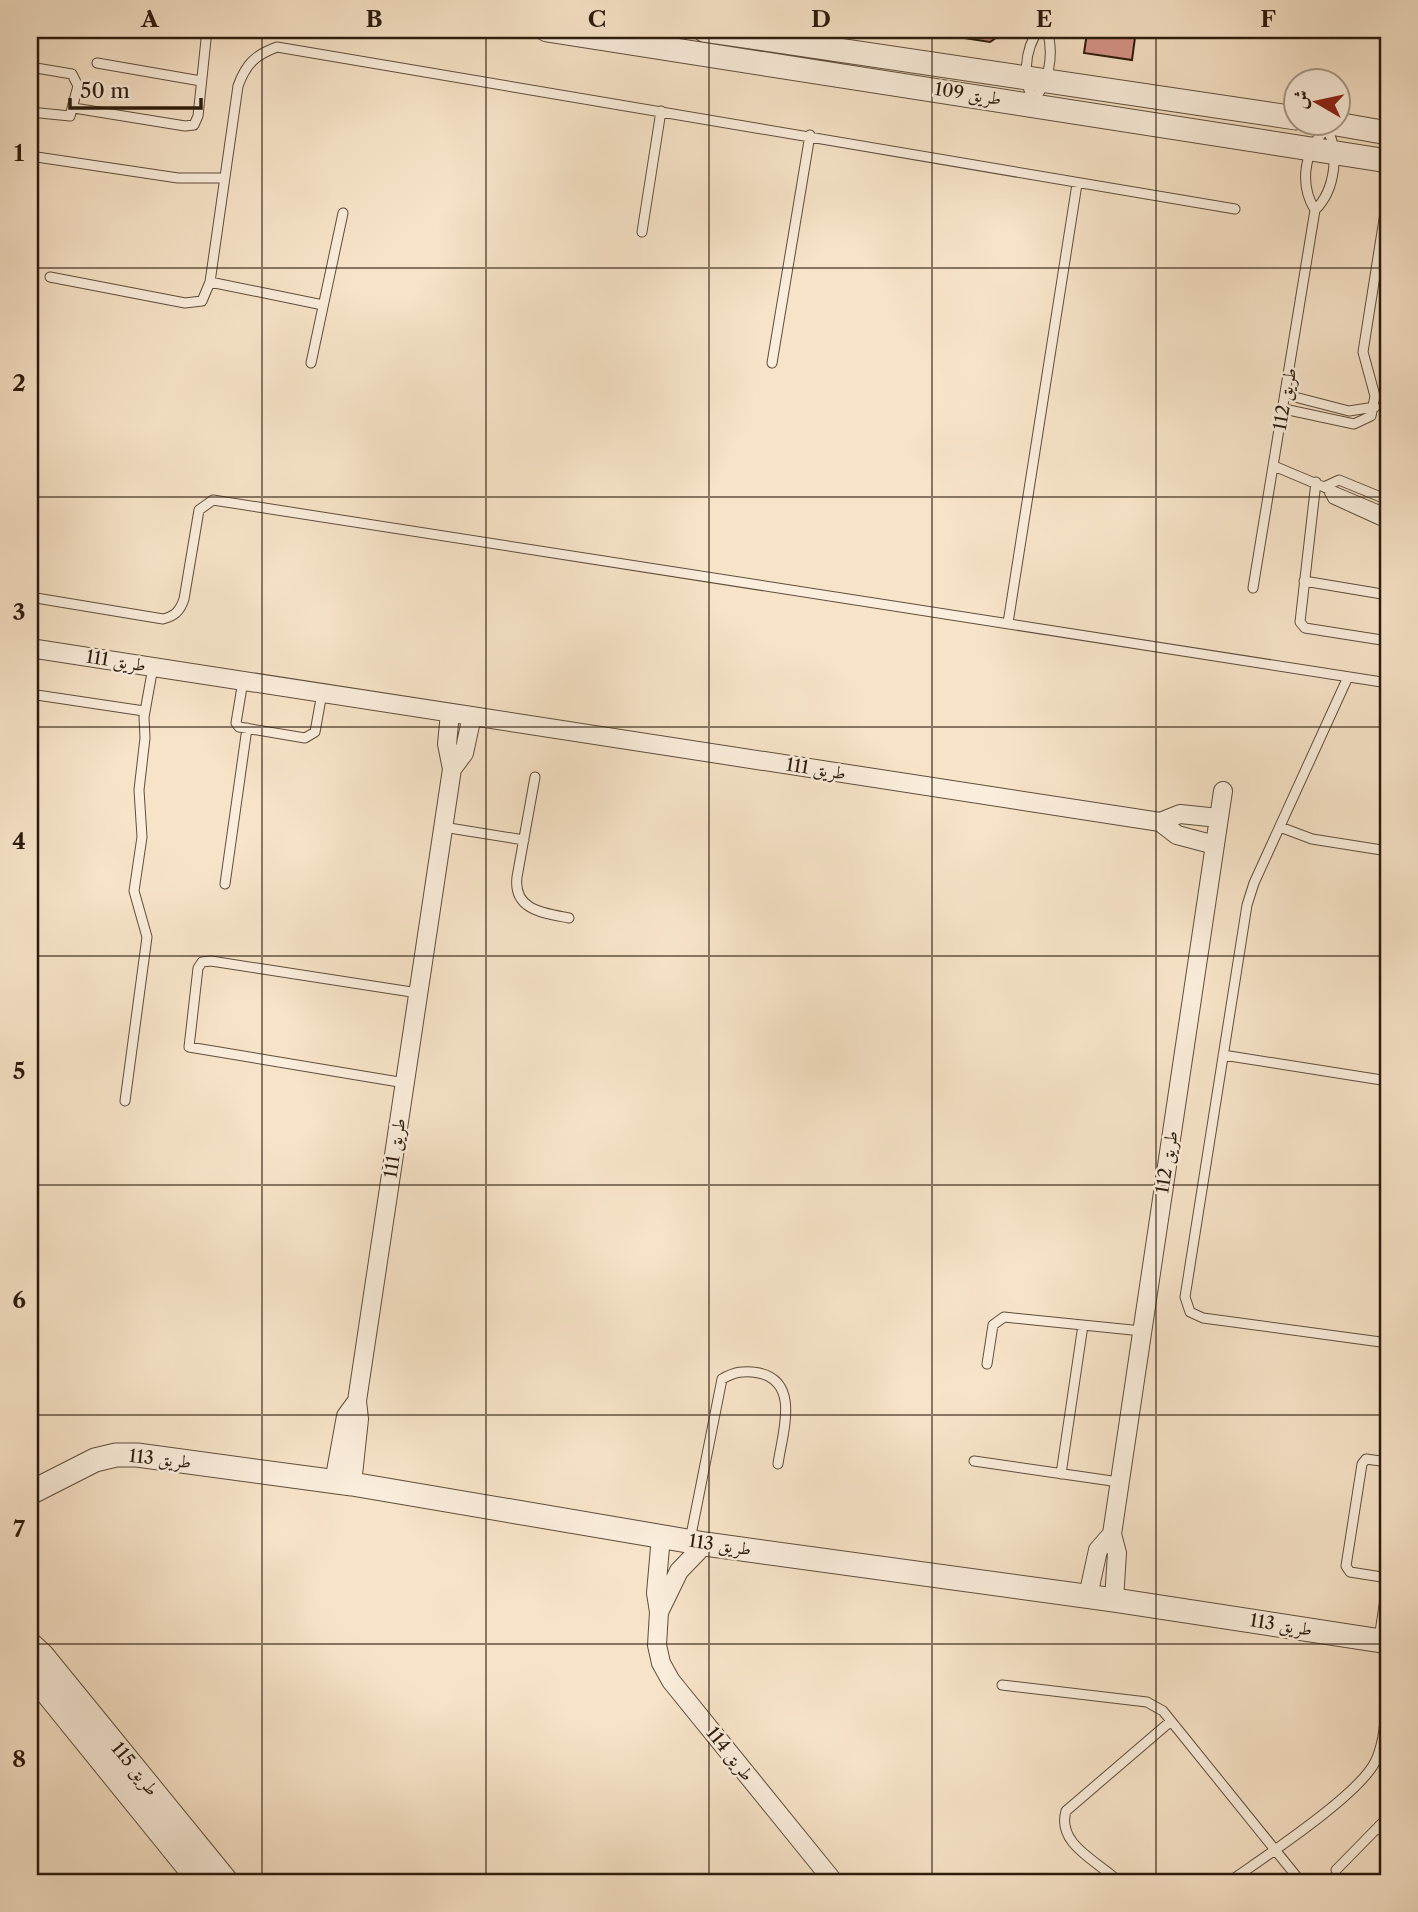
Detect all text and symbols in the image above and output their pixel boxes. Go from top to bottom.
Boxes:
text: A [140,5,160,33]
text: B [365,5,383,33]
text: C [588,5,606,33]
text: D [811,5,831,33]
text: E [1036,5,1052,33]
text: F [1260,5,1276,33]
scale bar [70,66,201,110]
north arrow [1282,66,1352,136]
text: 50 m [80,78,130,103]
street label: طريق 109 [933,78,1003,111]
text: ش [1288,88,1314,111]
text: 1 [14,139,25,167]
street label: طريق 112 [1269,366,1302,432]
text: 2 [12,369,26,397]
text: 3 [13,598,26,626]
street label: طريق 111 [84,645,148,678]
street label: طريق 111 [784,753,848,786]
text: 4 [12,827,26,855]
text: 5 [13,1057,25,1085]
street label: طريق 111 [379,1116,412,1180]
street label: طريق 112 [1151,1129,1184,1195]
text: 6 [12,1286,26,1314]
street label: طريق 113 [128,1445,192,1474]
text: 7 [13,1515,25,1543]
street label: طريق 113 [687,1530,753,1561]
street label: طريق 113 [1248,1609,1314,1642]
street label: طريق 114 [701,1722,758,1786]
street label: طريق 115 [106,1738,163,1801]
text: 8 [12,1745,26,1773]

